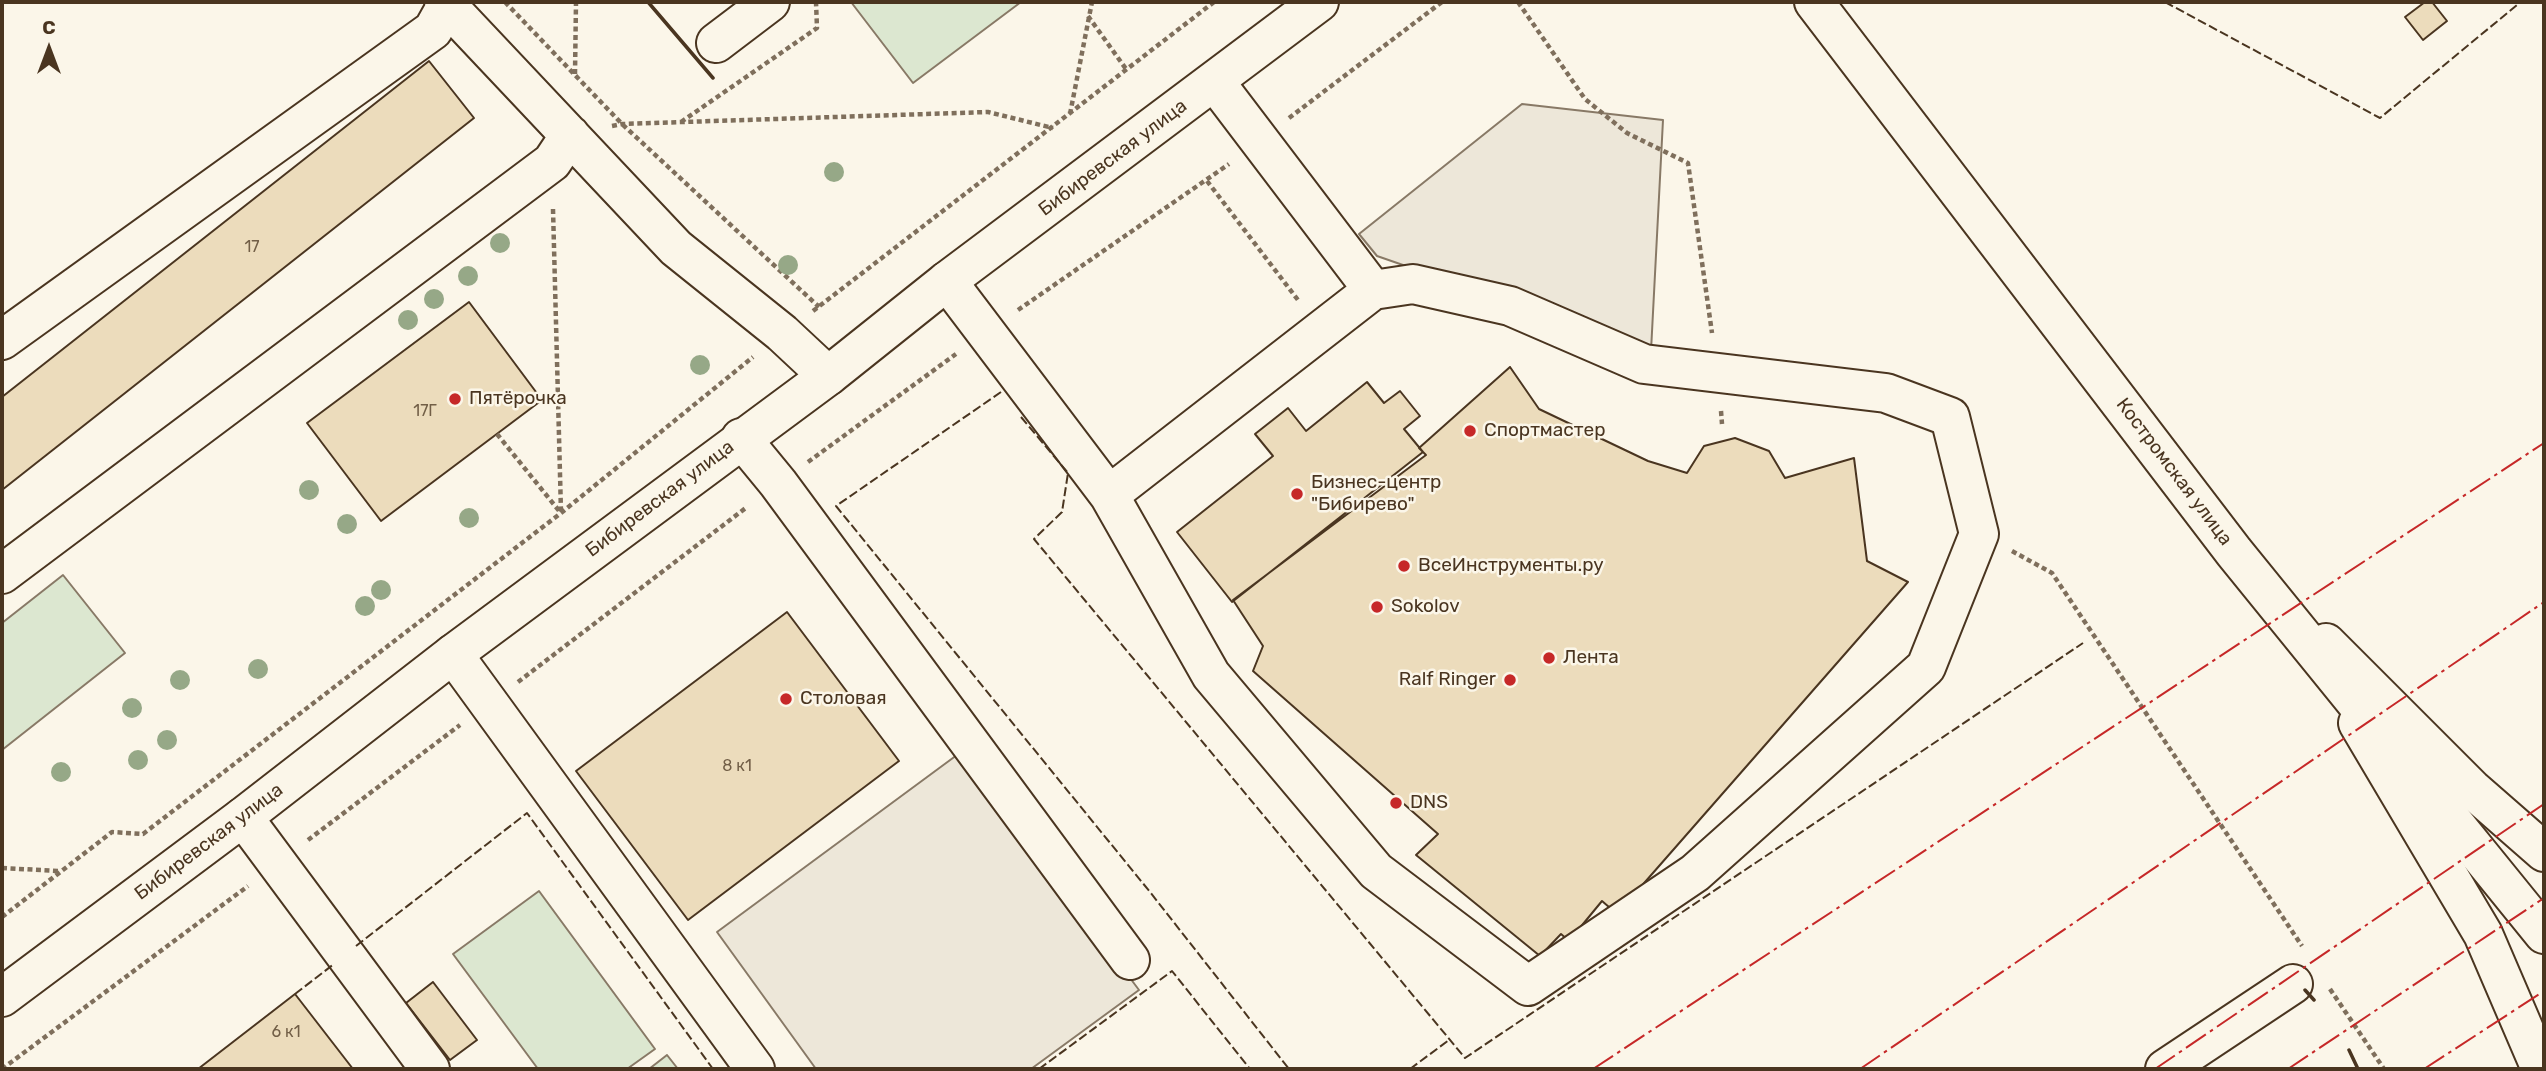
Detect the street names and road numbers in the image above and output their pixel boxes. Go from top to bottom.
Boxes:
street label: Бибиревская улица [1034,95,1192,221]
street label: Костромская улица [2111,394,2237,550]
street label: Бибиревская улица [581,436,739,562]
street label: Бибиревская улица [130,779,288,905]

